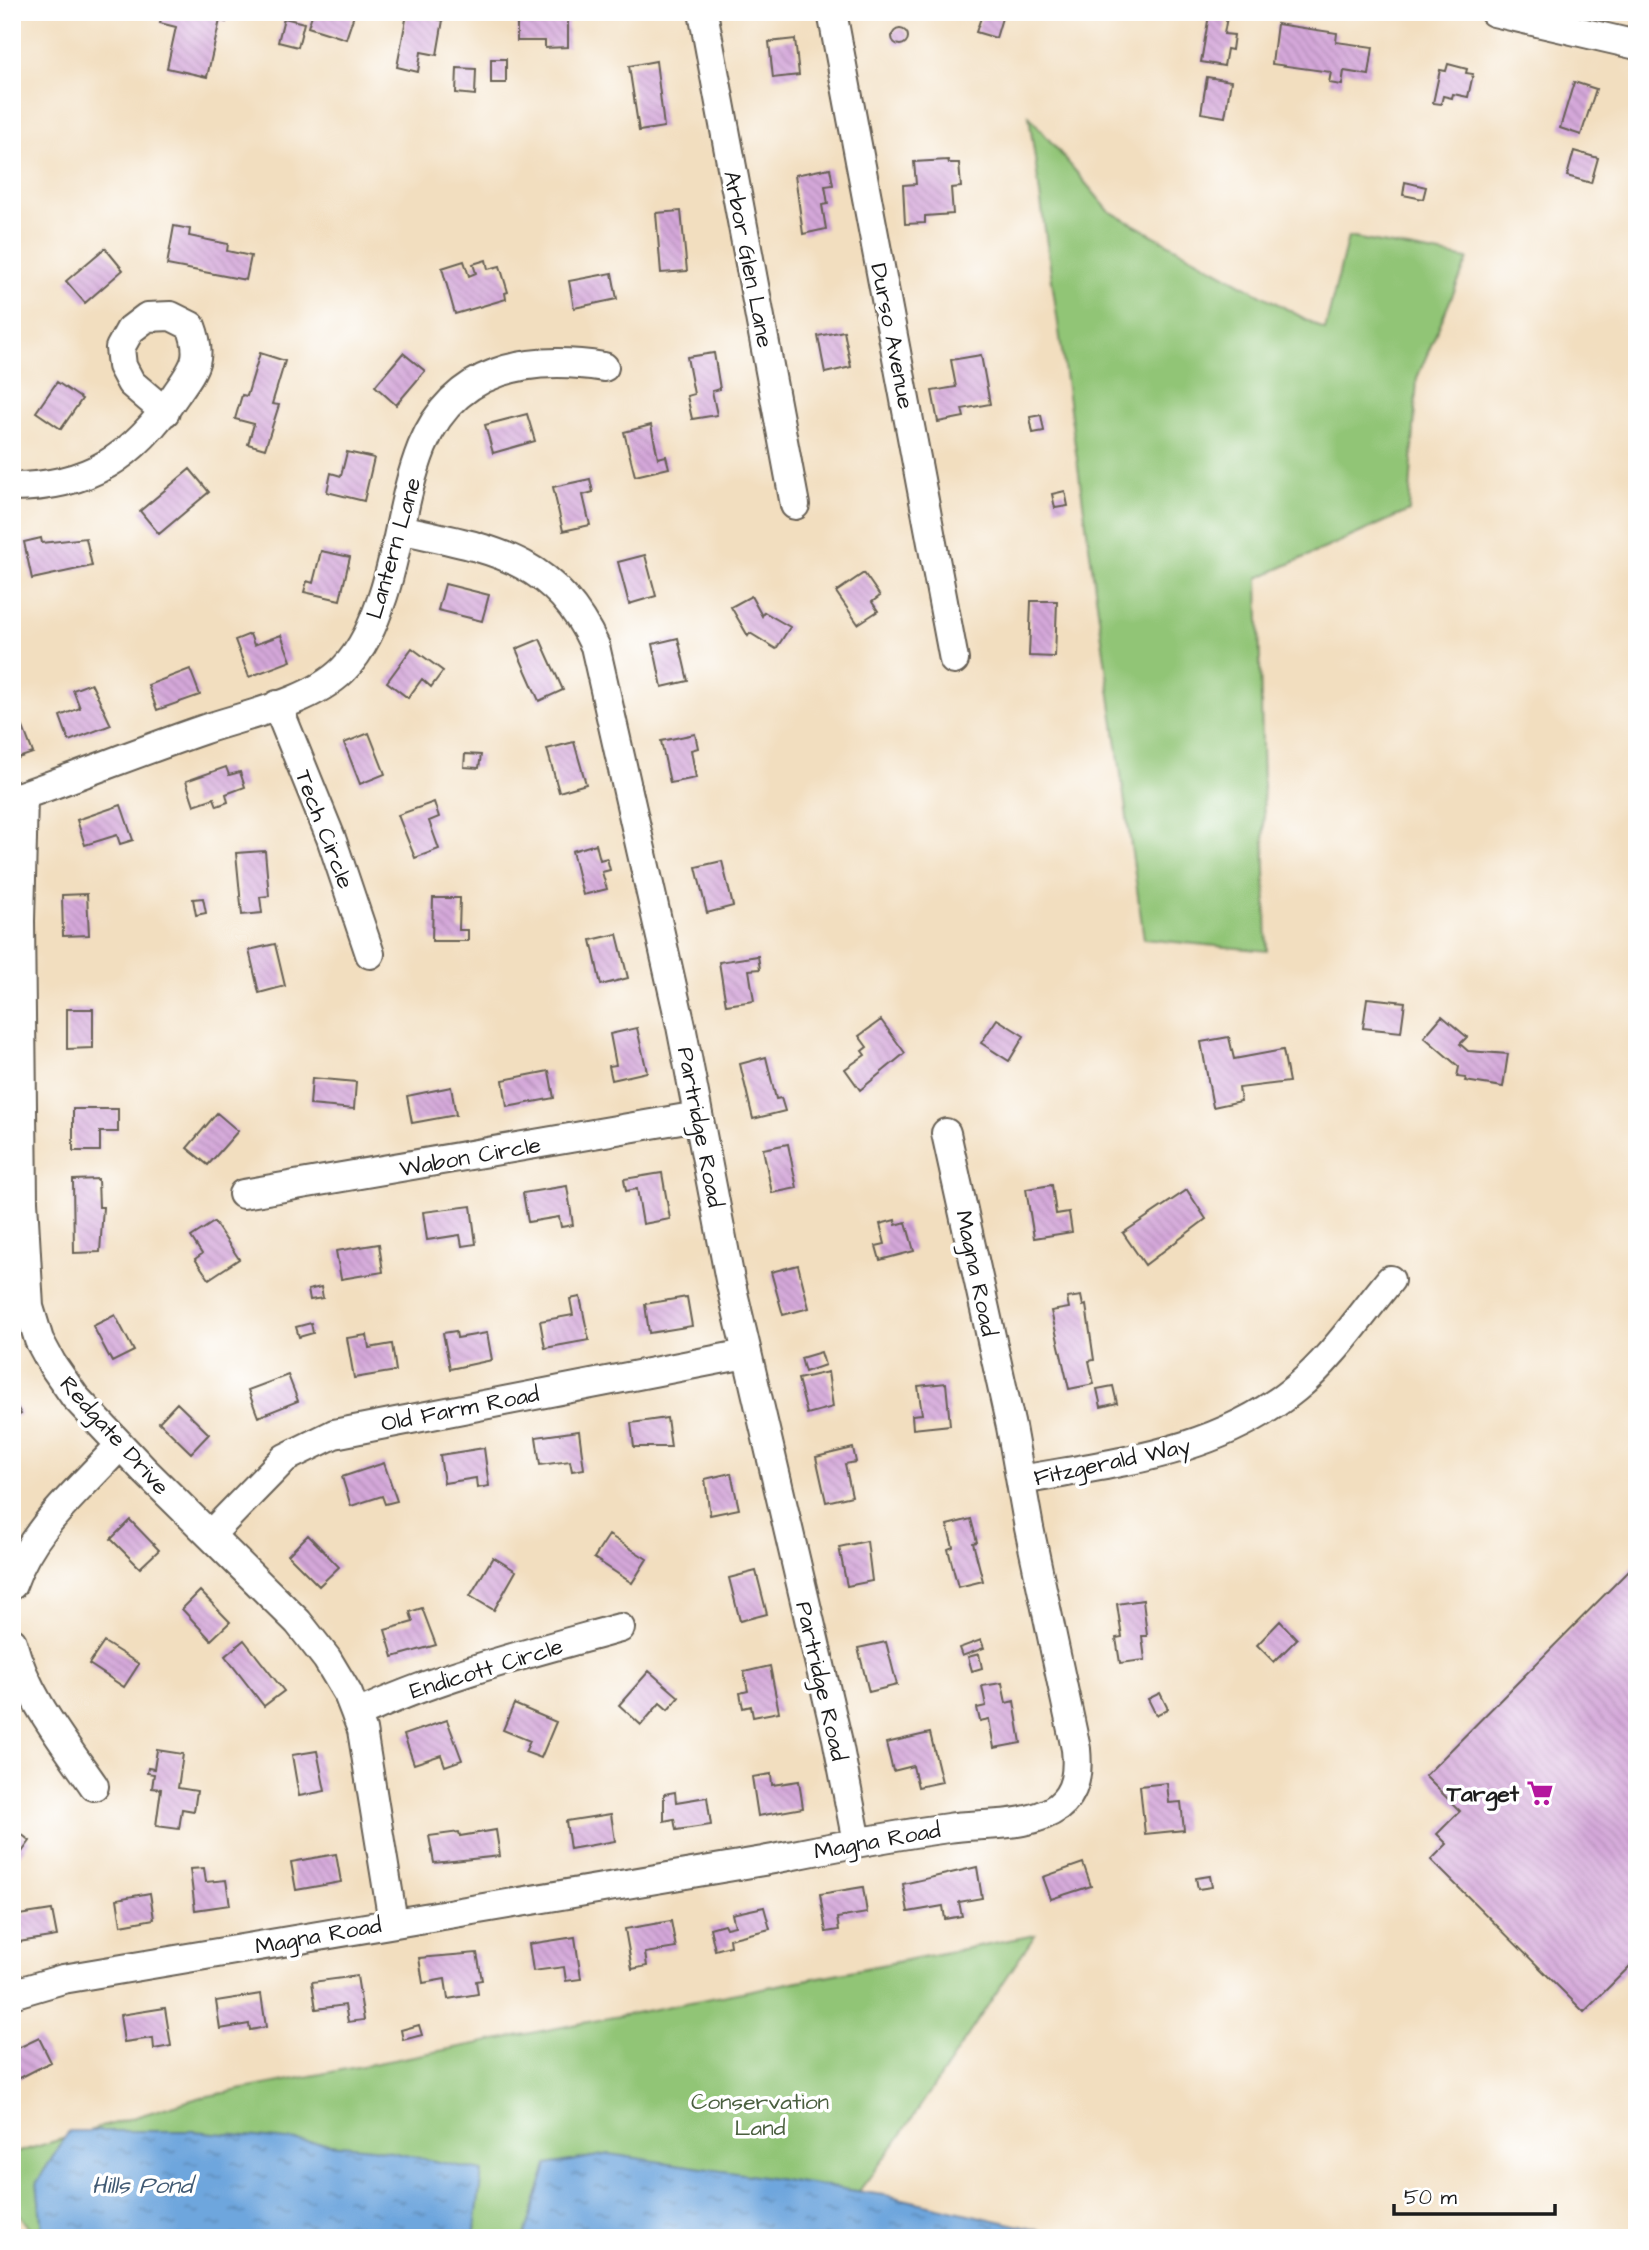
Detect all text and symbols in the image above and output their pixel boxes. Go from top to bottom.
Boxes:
street label: Arbor Glen Lane [715,168,781,350]
street label: Durso Avenue [862,261,922,412]
street label: Lantern Lane [358,474,429,623]
street label: Tech Circle [287,765,361,893]
street label: Partridge Road [668,1044,731,1210]
street label: Wabon Circle [397,1129,543,1185]
street label: Magna Road [946,1207,1005,1339]
street label: Redgate Drive [51,1369,177,1503]
street label: Old Farm Road [378,1378,542,1440]
street label: Fitzgerald Way [1031,1430,1194,1495]
street label: Partridge Road [786,1598,855,1764]
street label: Endicott Circle [406,1630,567,1707]
place label: Target [1446,1778,1520,1811]
supermarket icon: Target [1525,1778,1555,1808]
street label: Magna Road [811,1814,943,1869]
street label: Magna Road [252,1909,384,1964]
park label: Conservation Land [691,2086,829,2144]
water label: Hills Pond [92,2169,197,2203]
scale bar [1394,2173,1554,2217]
text: 50 m [1404,2183,1458,2212]

